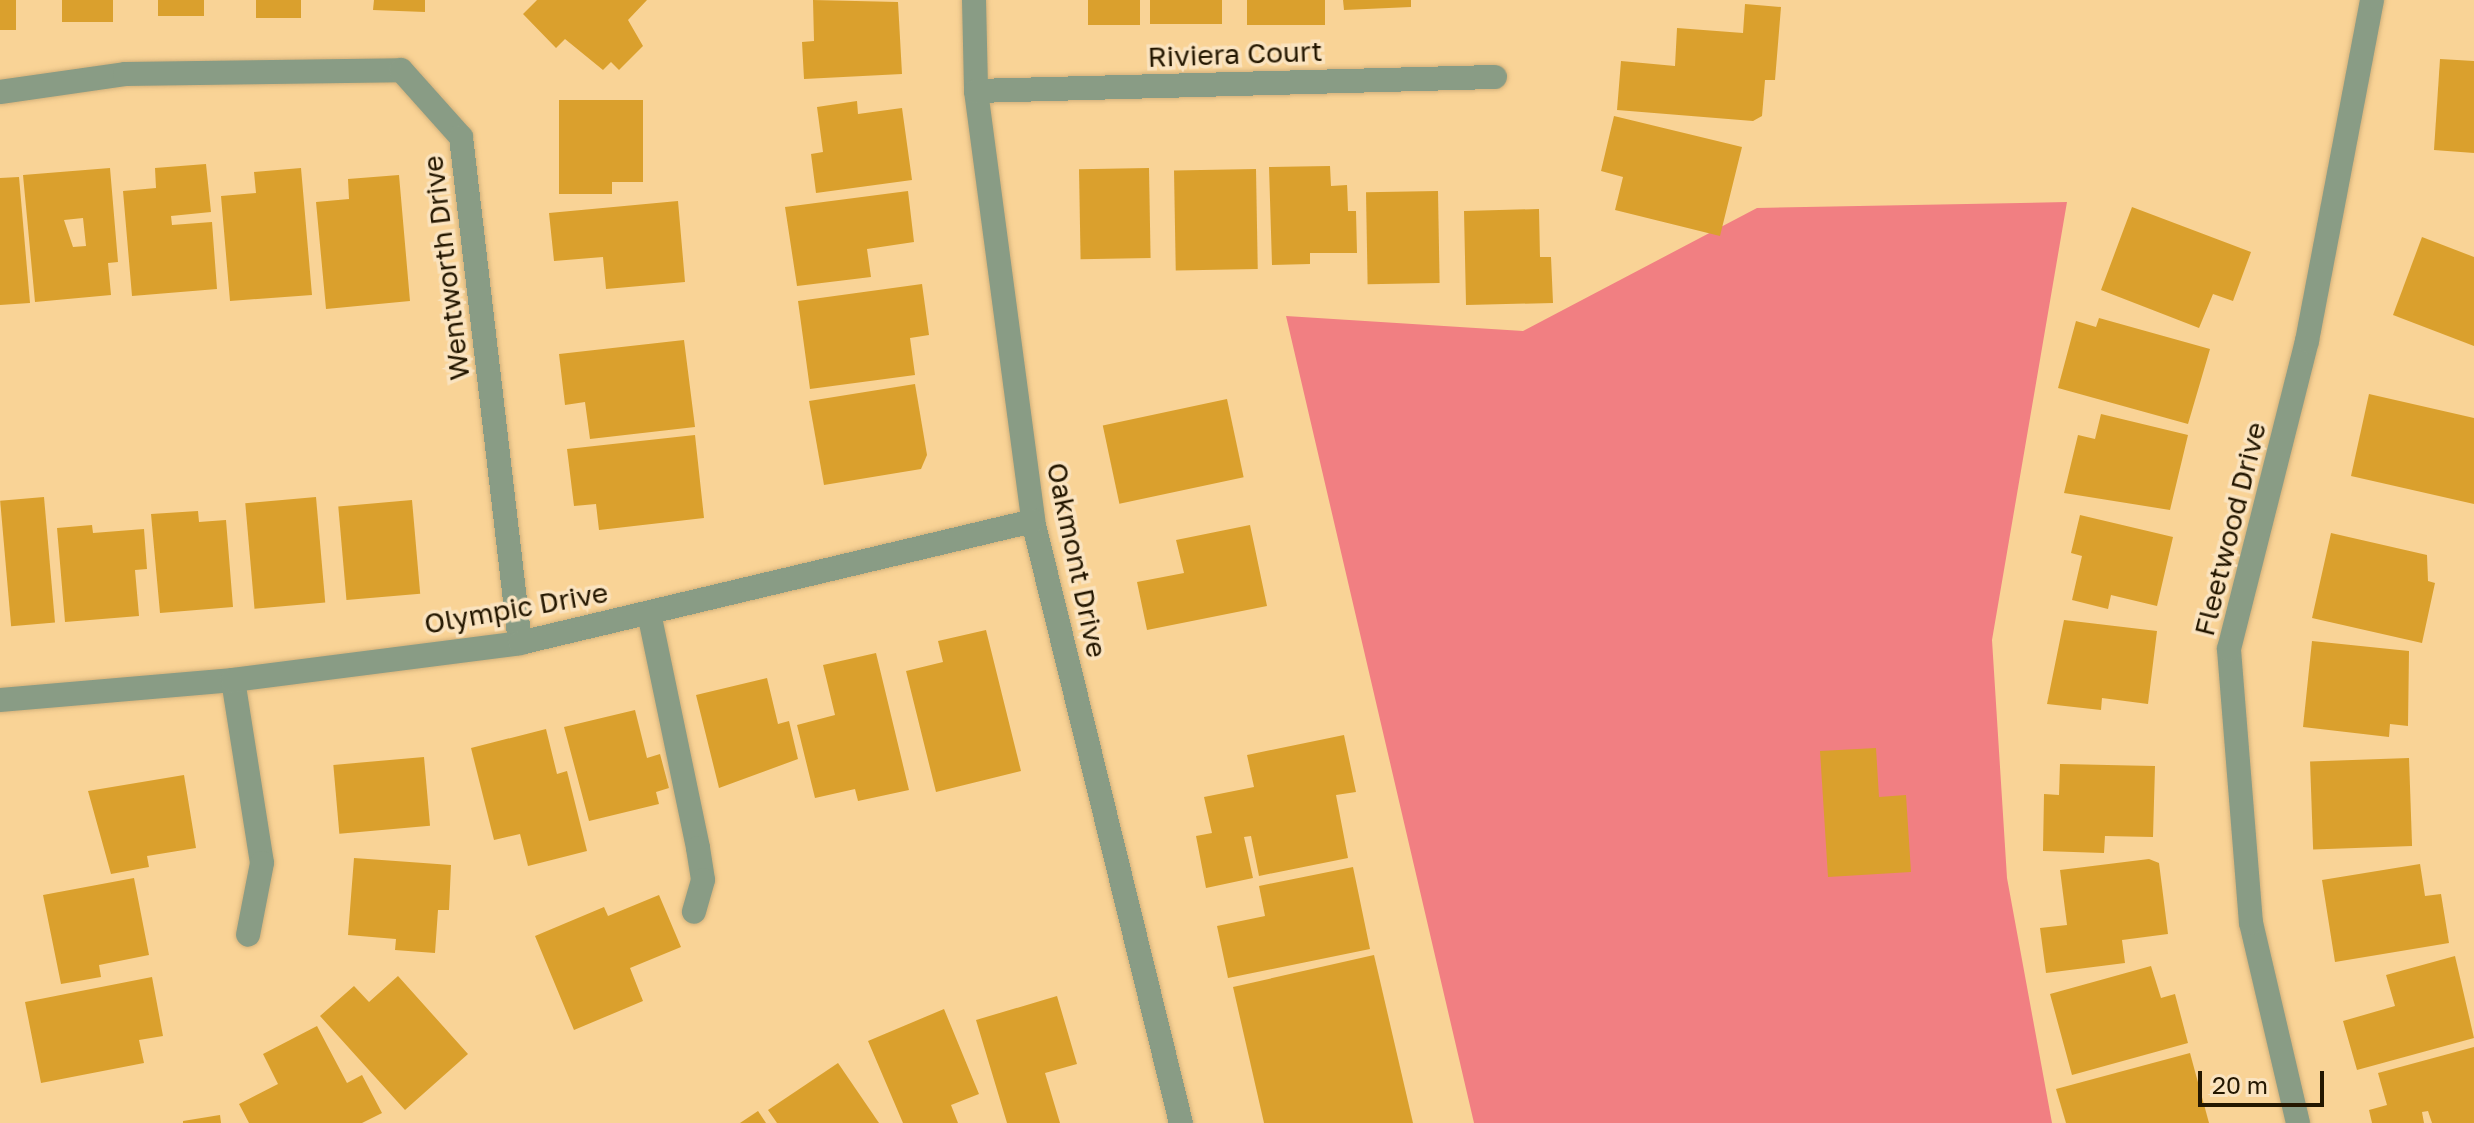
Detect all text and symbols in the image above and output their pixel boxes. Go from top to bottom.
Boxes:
street label: Riviera Court [1147,34,1323,74]
street label: Wentworth Drive [416,154,476,382]
street label: Fleetwood Drive [2187,419,2273,639]
street label: Oakmont Drive [1040,459,1114,661]
street label: Olympic Drive [422,575,610,641]
scale bar [2202,1055,2328,1105]
text: 20 m [2212,1070,2268,1099]

